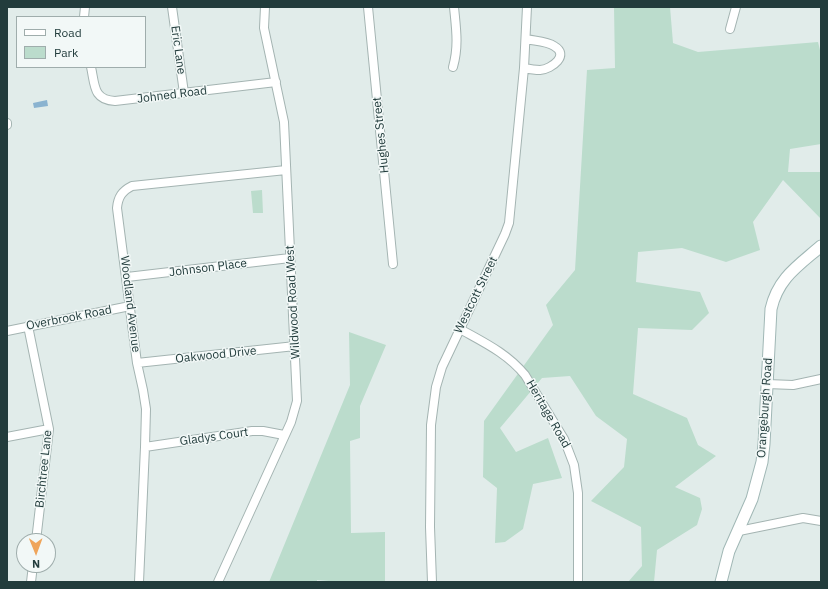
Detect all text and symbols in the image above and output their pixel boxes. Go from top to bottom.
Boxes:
legend [16,16,146,68]
text: Road [54,25,82,40]
street label: Eric Lane [167,25,189,75]
text: Park [54,45,78,60]
street label: Johned Road [136,84,208,106]
street label: Hughes Street [370,96,392,174]
street label: Wildwood Road West [283,245,303,359]
street label: Westcott Street [451,254,501,336]
street label: Woodland Avenue [117,255,143,353]
street label: Johnson Place [168,256,248,280]
street label: Overbrook Road [25,303,113,333]
street label: Oakwood Drive [175,344,257,366]
street label: Orangeburgh Road [754,357,776,459]
street label: Heritage Road [523,377,573,451]
street label: Gladys Court [179,425,249,449]
street label: Birchtree Lane [33,429,55,509]
north arrow [16,533,56,573]
text: N [32,557,40,571]

